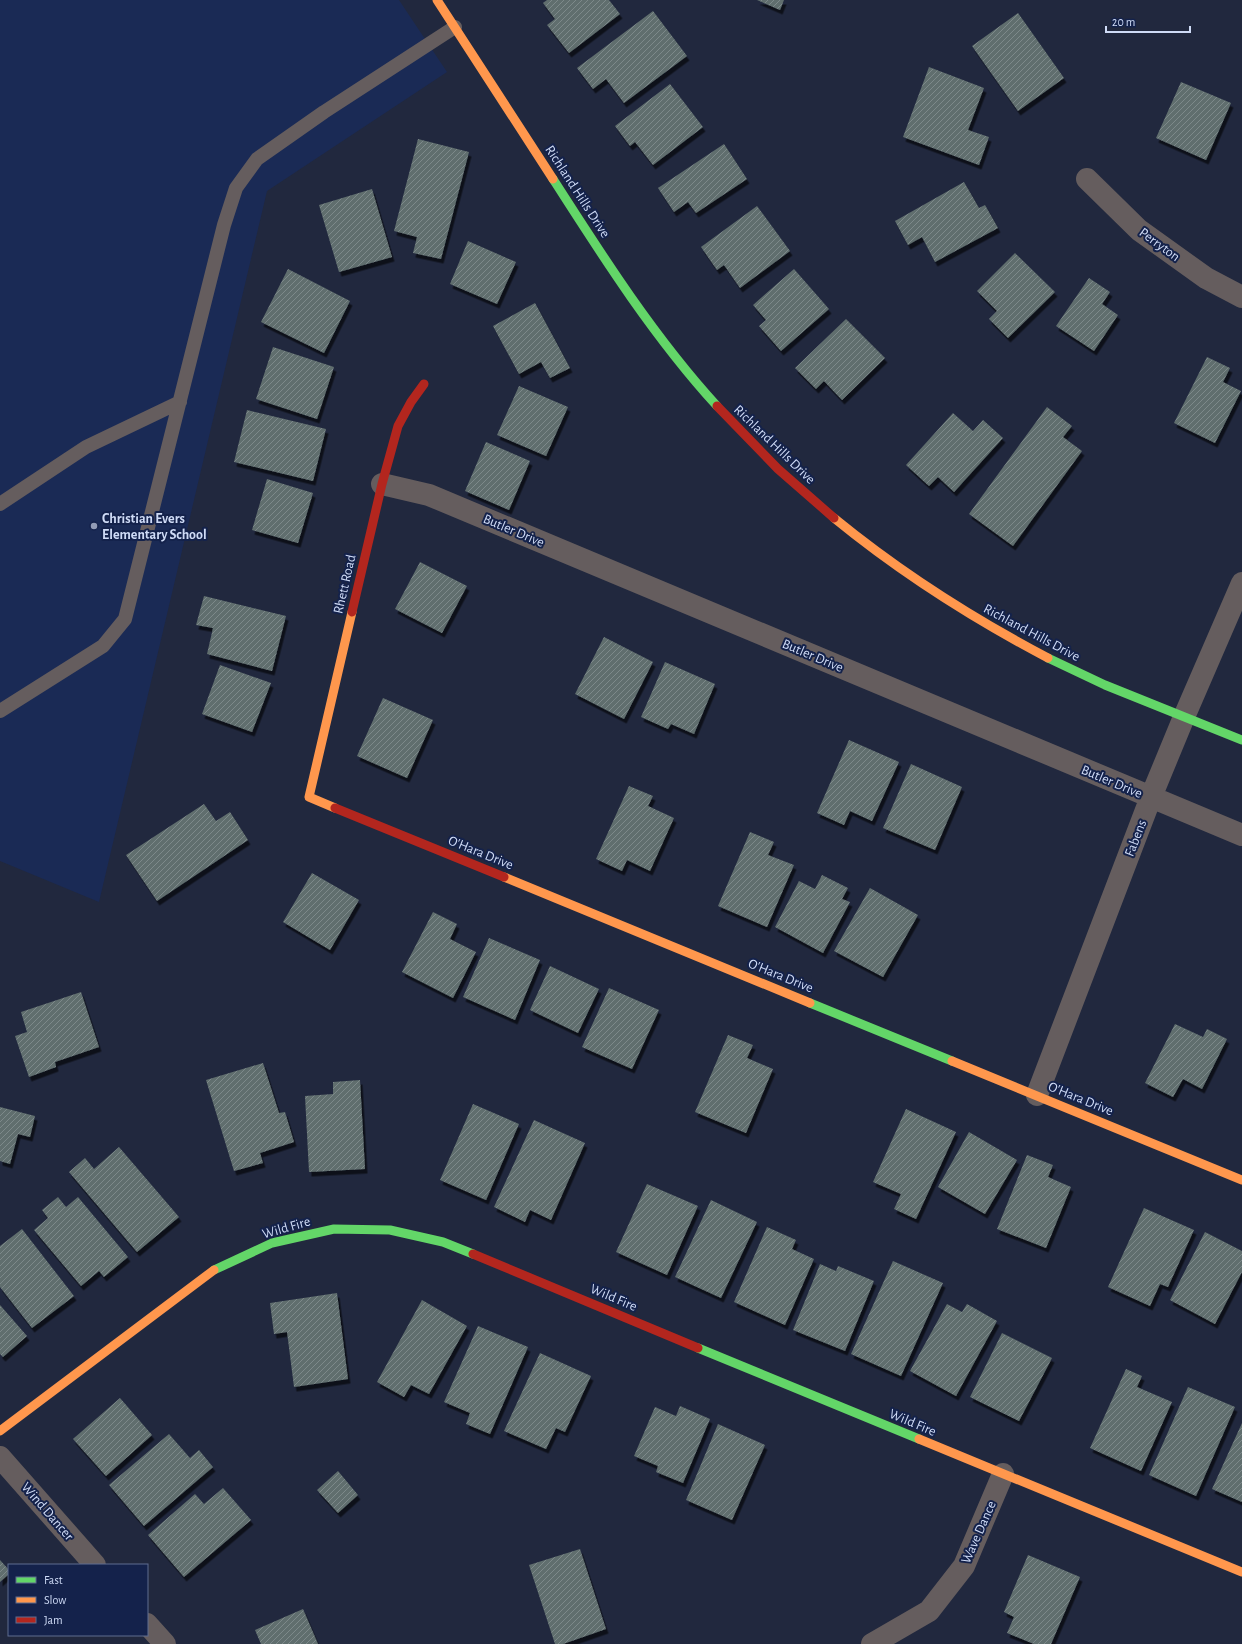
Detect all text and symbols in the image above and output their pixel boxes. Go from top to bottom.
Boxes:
scale bar [1106,8,1190,34]
text: 20 m [1112,16,1135,28]
street label: Richland Hills Drive [542,143,612,240]
street label: Perryton [1136,225,1182,264]
street label: Richland Hills Drive [731,403,818,487]
place label: Christian Evers Elementary School [102,512,207,542]
street label: Butler Drive [481,512,546,550]
marker: Christian Evers Elementary School [89,521,99,531]
street label: Rhett Road [331,553,359,615]
street label: Richland Hills Drive [981,602,1082,664]
street label: Butler Drive [780,637,845,675]
street label: Butler Drive [1079,763,1144,801]
street label: Fabens [1123,818,1149,859]
street label: O'Hara Drive [446,834,515,872]
street label: O'Hara Drive [746,957,815,995]
street label: O'Hara Drive [1046,1080,1115,1118]
street label: Wild Fire [261,1214,312,1241]
street label: Wild Fire [588,1282,639,1314]
street label: Wild Fire [887,1407,938,1439]
street label: Wind Dancer [18,1480,76,1544]
street label: Wave Dance [959,1499,999,1566]
legend [8,1564,148,1636]
text: Fast [44,1574,63,1586]
text: Slow [44,1594,66,1606]
text: Jam [44,1614,63,1626]

